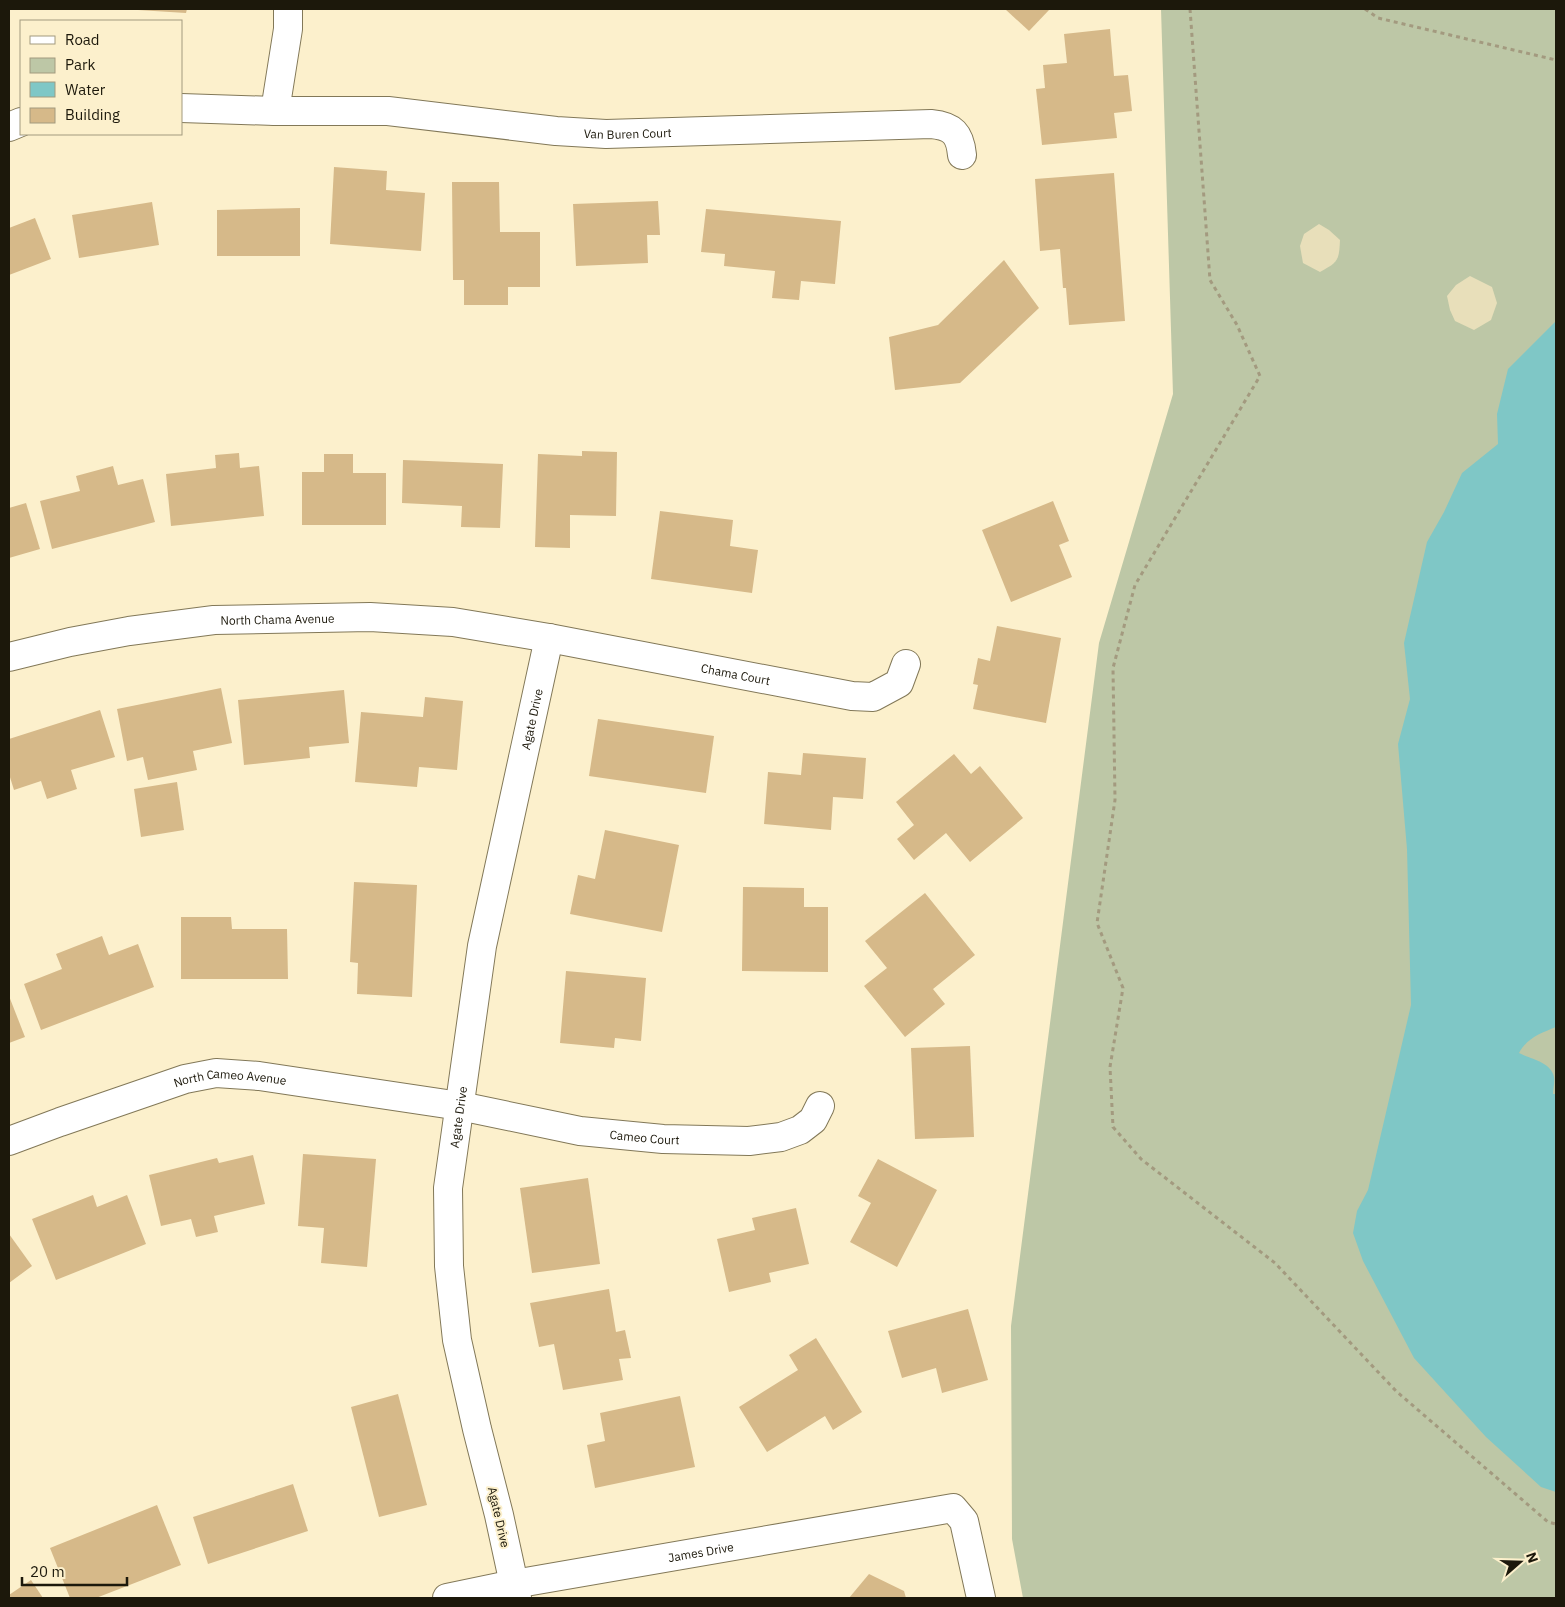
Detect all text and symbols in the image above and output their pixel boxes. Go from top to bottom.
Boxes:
legend [20,20,182,135]
text: Road [65,30,100,49]
text: Park [65,55,95,74]
text: Water [65,80,106,99]
text: Building [65,105,120,124]
street label: Van Buren Court [583,124,672,142]
street label: North Chama Avenue [220,610,335,627]
street label: Chama Court [700,660,771,688]
street label: Agate Drive [517,687,545,751]
street label: North Cameo Avenue [171,1065,288,1090]
street label: Agate Drive [446,1085,470,1149]
street label: Cameo Court [609,1126,680,1147]
street label: Agate Drive [485,1485,513,1549]
north arrow [1495,1537,1545,1587]
street label: James Drive [667,1539,735,1565]
text: N [1522,1550,1542,1565]
scale bar [22,1554,128,1586]
text: 20 m [30,1562,65,1581]

